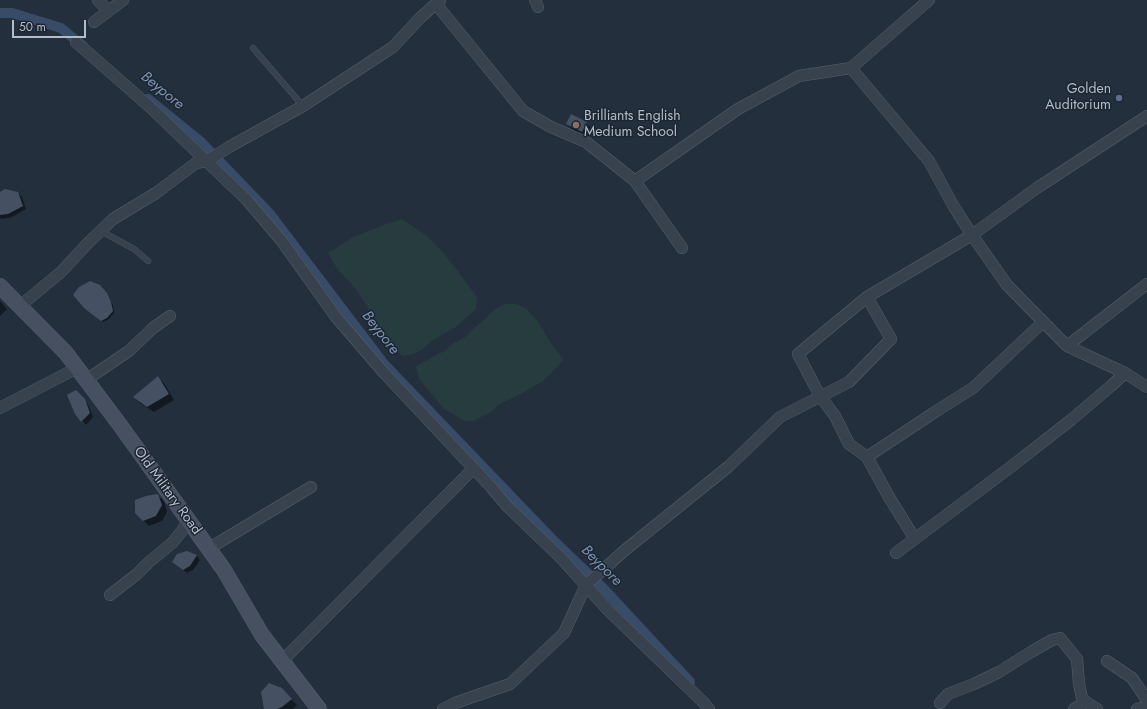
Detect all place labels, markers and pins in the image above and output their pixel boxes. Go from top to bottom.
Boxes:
place label: Golden Auditorium [1045,82,1111,114]
marker: Golden Auditorium [1114,93,1124,103]
place label: Brilliants English Medium School [584,109,681,142]
marker: Brilliants English Medium School [571,120,581,130]

